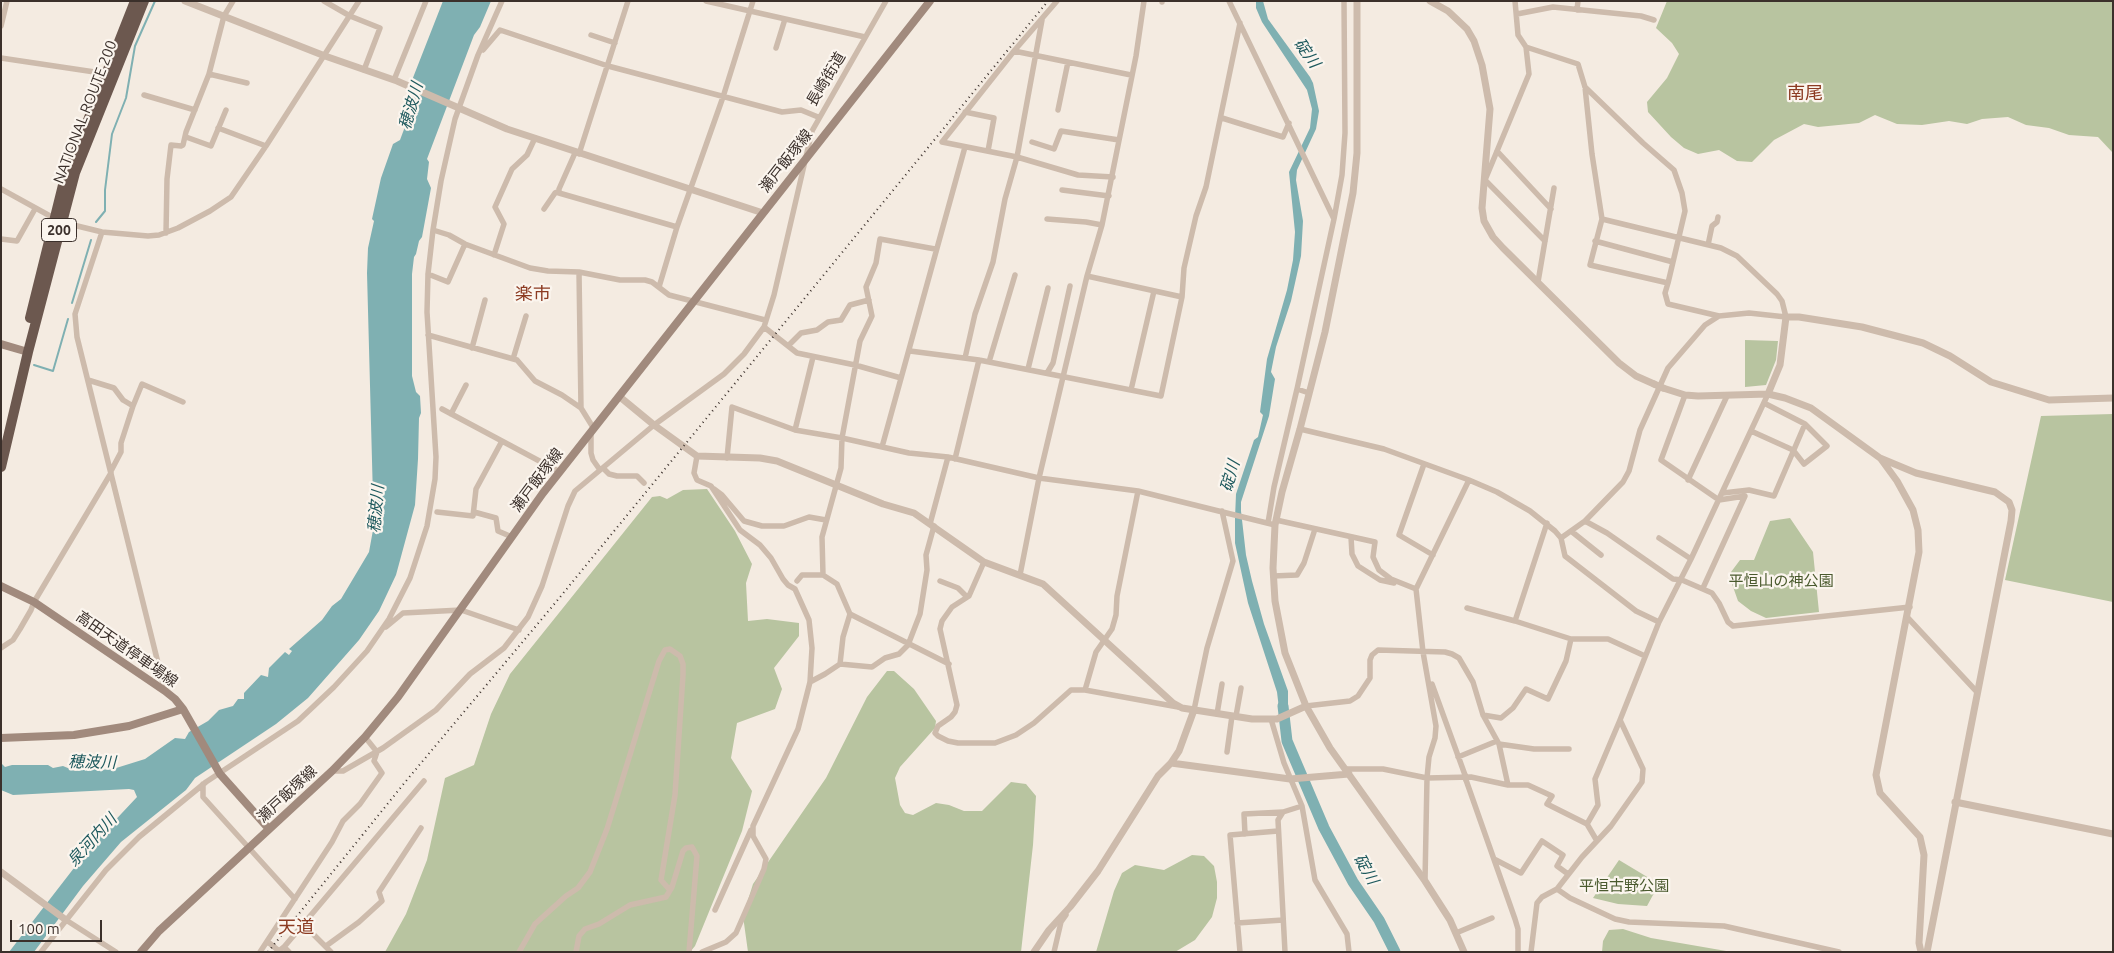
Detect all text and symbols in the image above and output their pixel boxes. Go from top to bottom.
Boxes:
water label: 碇川 [1290,34,1324,72]
street label: NATIONAL ROUTE 200 [49,38,121,186]
street label: 長崎街道 [803,49,849,109]
water label: 穂波川 [395,80,427,132]
district label: 南尾 [1787,82,1823,104]
street label: 瀬戸飯塚線 [756,126,816,196]
road number: 200 [42,218,76,242]
district label: 楽市 [515,283,551,305]
street label: 瀬戸飯塚線 [507,445,567,515]
water label: 碇川 [1216,458,1244,494]
water label: 穂波川 [364,484,388,534]
park label: 平恒山の神公園 [1729,572,1833,590]
street label: 高田天道停車場線 [73,607,181,691]
water label: 穂波川 [68,752,116,772]
street label: 瀬戸飯塚線 [253,762,321,826]
water label: 泉河内川 [63,810,121,870]
water label: 碇川 [1350,850,1382,888]
park label: 平恒古野公園 [1579,877,1669,895]
scale bar [12,910,105,942]
district label: 天道 [278,916,314,938]
text: 100 m [18,920,60,937]

